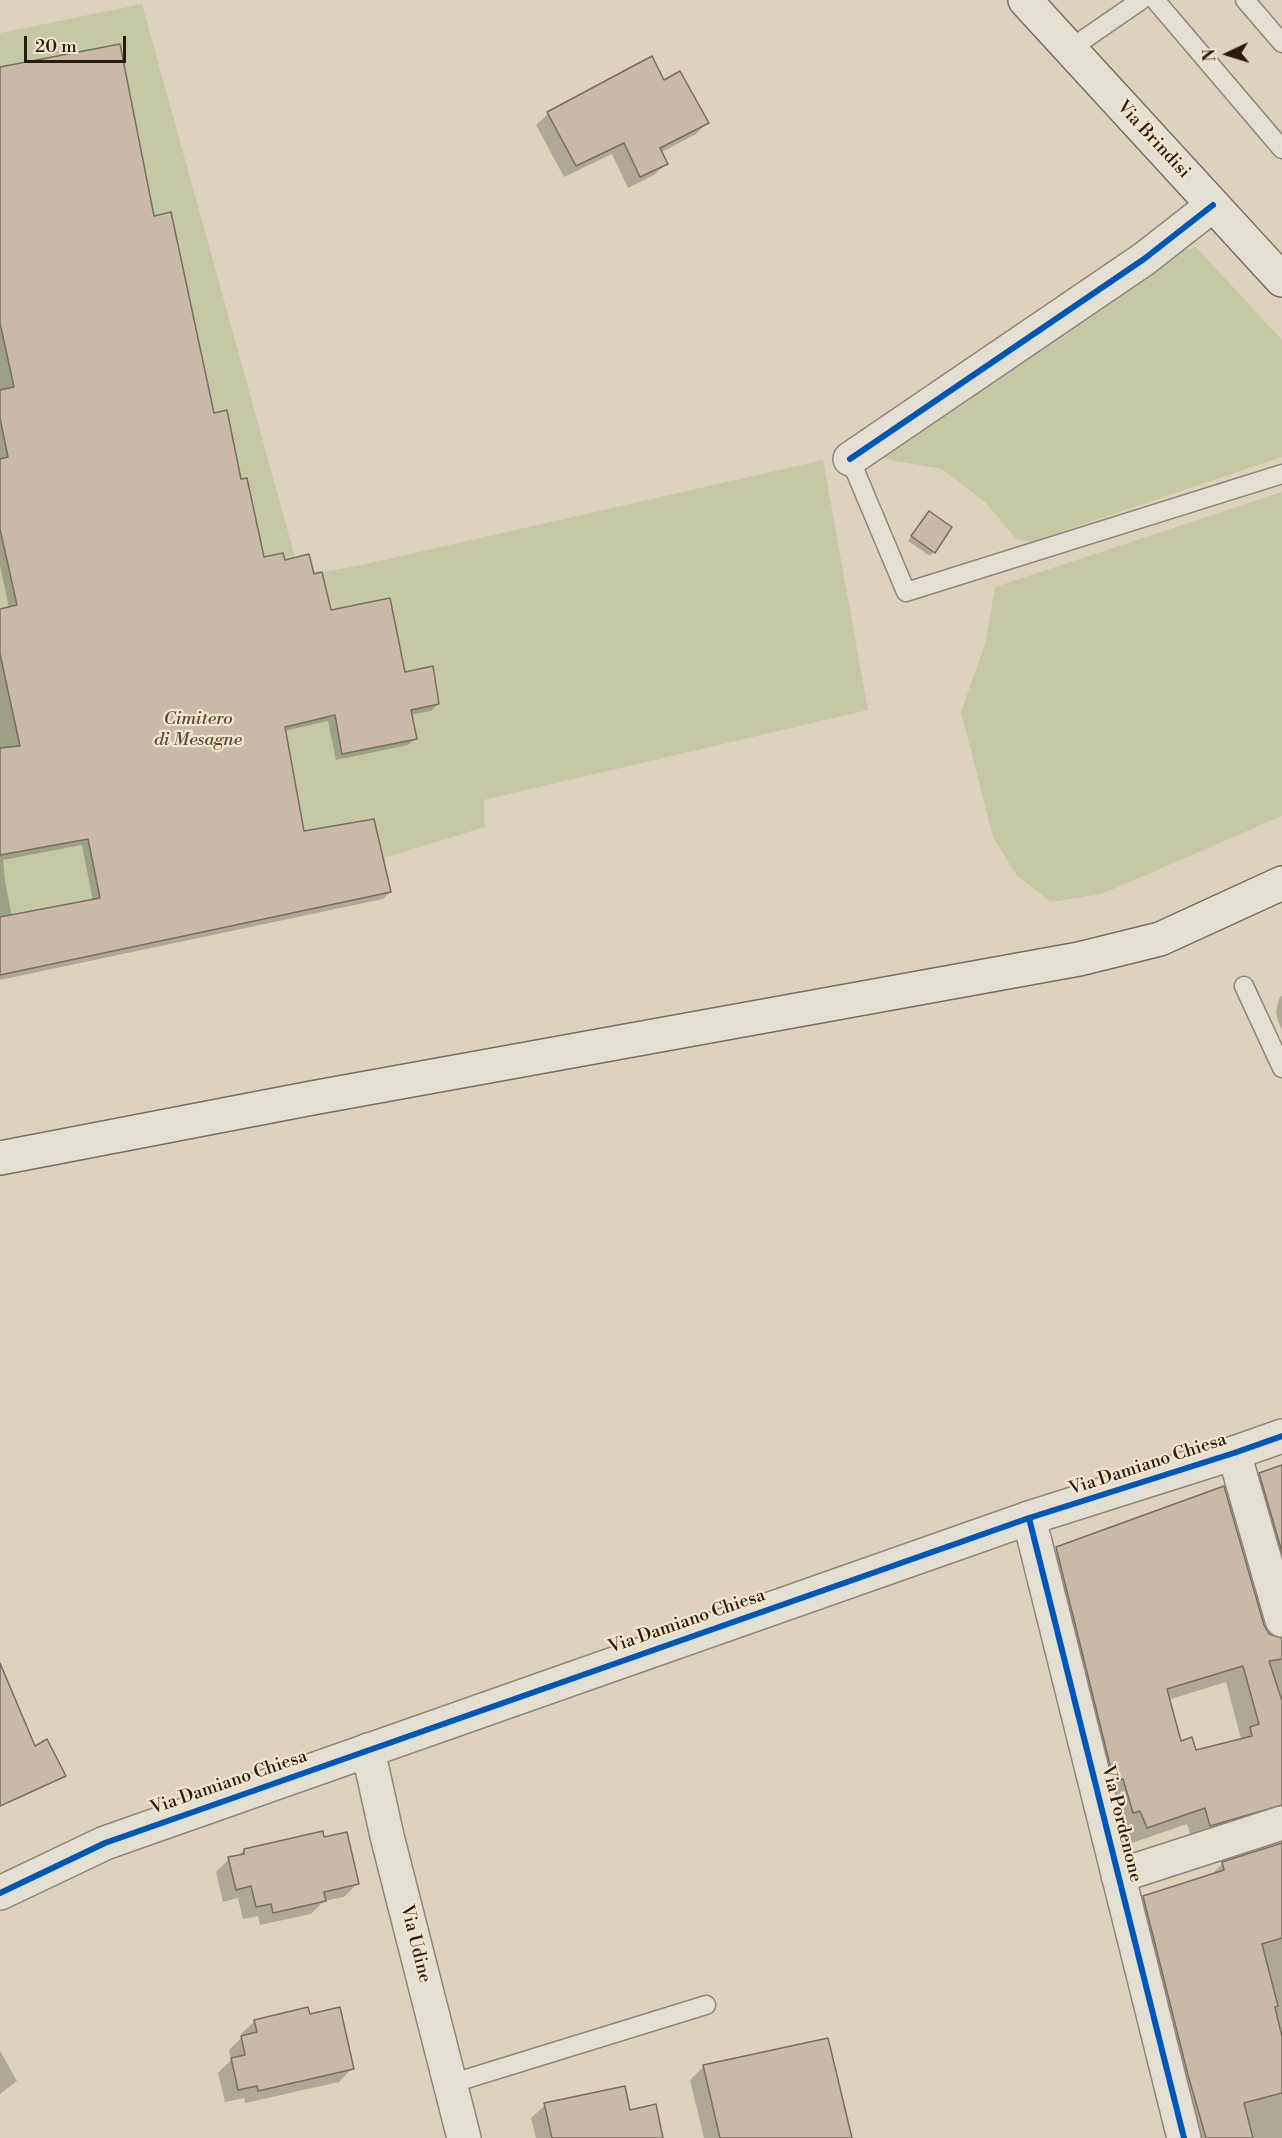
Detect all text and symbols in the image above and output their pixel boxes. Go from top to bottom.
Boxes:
scale bar [27,24,129,62]
north arrow [1198,24,1258,84]
text: 20 m [35,35,77,58]
text: N [1200,48,1220,62]
street label: Via Brindisi [1112,97,1194,183]
park label: Cimitero di Mesagne [154,709,242,752]
street label: Via Damiano Chiesa [1067,1429,1229,1501]
street label: Via Damiano Chiesa [606,1585,768,1659]
street label: Via Damiano Chiesa [148,1746,310,1820]
street label: Via Pordenone [1096,1763,1146,1885]
street label: Via Udine [395,1903,435,1985]

